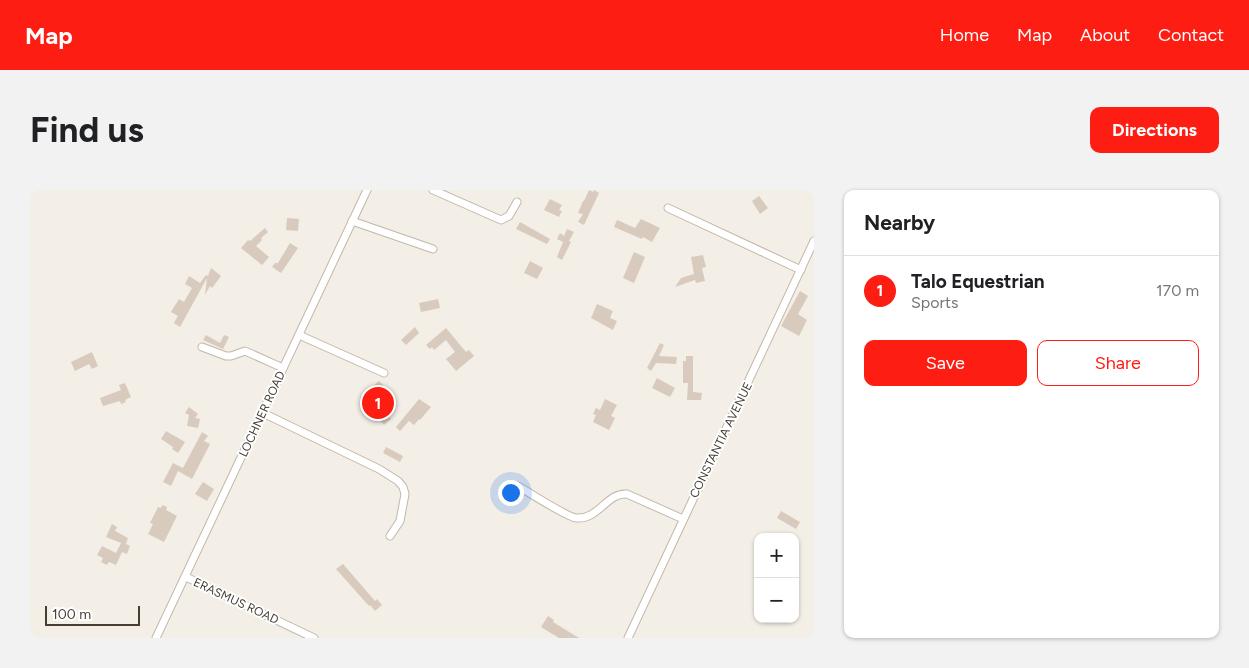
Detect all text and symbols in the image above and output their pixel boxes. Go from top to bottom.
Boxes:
text: Map [25,21,73,50]
text: Home [940,24,989,46]
text: Map [1017,24,1052,46]
text: About [1080,24,1130,46]
text: Contact [1158,24,1224,46]
button: Directions [1090,107,1219,153]
text: Find us [30,109,144,151]
text: Nearby [864,210,935,235]
text: Talo Equestrian [911,270,1045,293]
text: 1 [877,281,883,300]
text: 170 m [1156,281,1199,300]
text: Sports [911,293,958,312]
button: Save [864,340,1027,386]
button: Share [1037,340,1199,386]
street label: LOCHNER ROAD [236,369,288,459]
street label: CONSTANTIA AVENUE [687,380,755,500]
pin: 1 [362,384,394,422]
your location [498,480,524,506]
map controls [754,533,799,623]
button: + [754,533,799,578]
street label: ERASMUS ROAD [191,575,281,627]
button: − [754,578,799,623]
scale bar [45,603,140,626]
text: 100 m [52,606,91,623]

